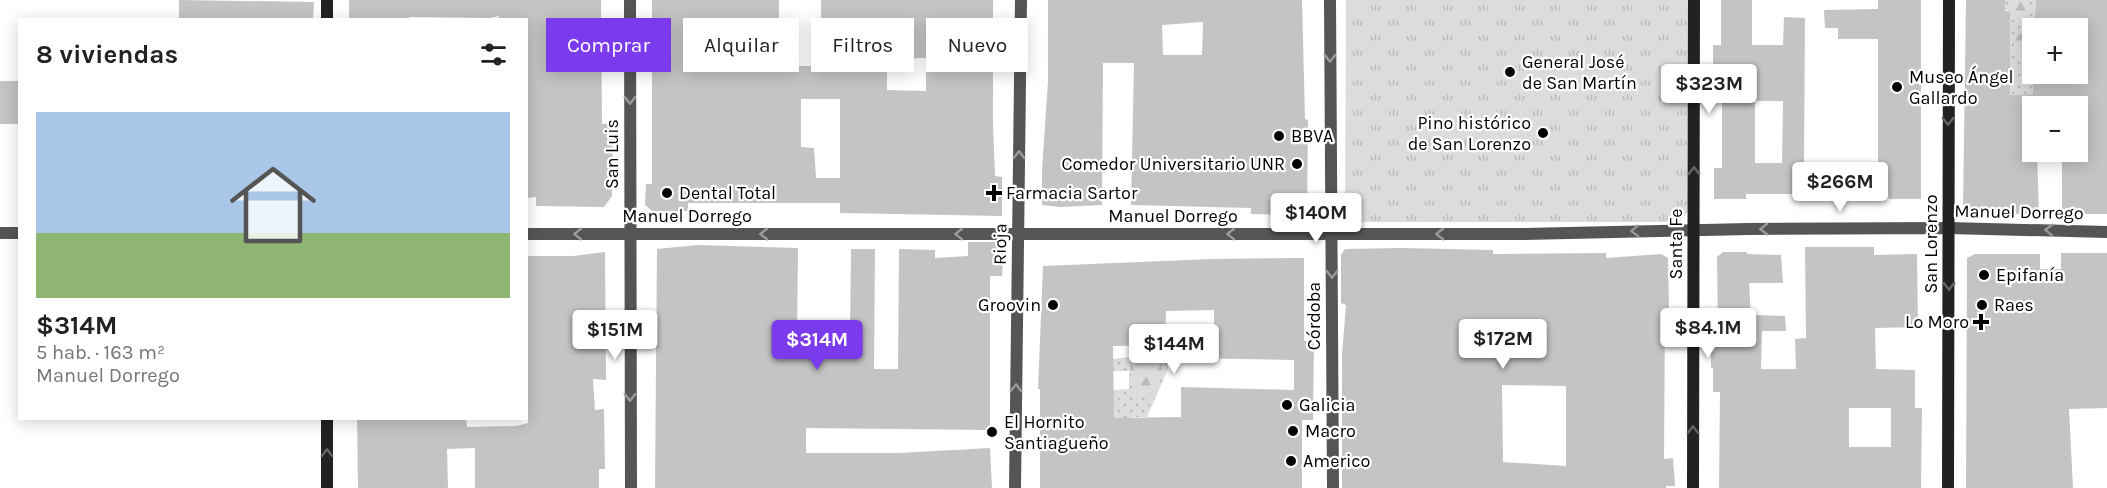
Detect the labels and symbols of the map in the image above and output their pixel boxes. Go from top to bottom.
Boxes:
place label: General José de San Martín [1522,51,1637,94]
one-way arrow [1324,54,1336,63]
pin: $323M [1667,64,1751,115]
marker: General José de San Martín [1503,65,1517,79]
place label: Museo Ángel Gallardo [1909,65,2014,109]
marker: Museo Ángel Gallardo [1890,80,1904,94]
one-way arrow [624,96,636,105]
place label: Pino histórico de San Lorenzo [1408,112,1531,155]
one-way arrow [1942,117,1954,126]
street label: San Luis [601,119,623,189]
place label: BBVA [1291,125,1333,147]
marker: Pino histórico de San Lorenzo [1536,126,1550,140]
marker: BBVA [1272,129,1286,143]
one-way arrow [1013,150,1025,159]
place label: Comedor Universitario UNR [1061,153,1285,175]
marker: Comedor Universitario UNR [1290,157,1304,171]
pin: $266M [1798,162,1882,213]
one-way arrow [1688,167,1700,176]
place label: Dental Total [679,182,776,204]
place label: Farmacia Sartor [1006,182,1138,204]
marker: Dental Total [660,186,674,200]
marker: Farmacia Sartor [987,186,1001,200]
pin: $140M [1274,193,1358,244]
street label: San Lorenzo [1920,194,1942,294]
street label: Manuel Dorrego [1954,200,2084,224]
street label: Manuel Dorrego [622,205,752,227]
street label: Manuel Dorrego [1108,205,1238,227]
street label: Santa Fe [1665,209,1687,279]
street label: Rioja [989,223,1011,265]
one-way arrow [1760,223,1769,235]
one-way arrow [2044,224,2053,237]
one-way arrow [1631,225,1640,238]
one-way arrow [574,228,583,240]
one-way arrow [760,228,769,240]
one-way arrow [955,228,964,240]
one-way arrow [1226,228,1235,240]
one-way arrow [1436,228,1445,240]
place label: Epifanía [1996,264,2064,286]
marker: Epifanía [1977,268,1991,282]
one-way arrow [1326,270,1338,279]
street label: Córdoba [1303,282,1325,350]
one-way arrow [1943,282,1955,291]
place label: Groovin [978,294,1041,316]
place label: Raes [1994,294,2034,316]
marker: Groovin [1046,298,1060,312]
marker: Raes [1975,298,1989,312]
pin: $84.1M [1659,308,1757,359]
pin: $151M [573,310,657,361]
place label: Lo Moro [1905,311,1969,333]
marker: Lo Moro [1974,315,1988,329]
pin: $172M [1461,319,1545,370]
pin: $314M [775,320,859,371]
pin: $144M [1132,324,1216,375]
one-way arrow [1010,383,1022,392]
one-way arrow [624,393,636,402]
place label: Galicia [1299,394,1355,416]
marker: Galicia [1280,398,1294,412]
place label: El Hornito Santiagueño [1004,411,1109,454]
place label: Macro [1305,420,1356,442]
marker: Macro [1286,424,1300,438]
marker: El Hornito Santiagueño [985,425,999,439]
one-way arrow [1687,425,1699,434]
one-way arrow [321,449,333,458]
place label: Americo [1303,450,1370,472]
marker: Americo [1284,454,1298,468]

